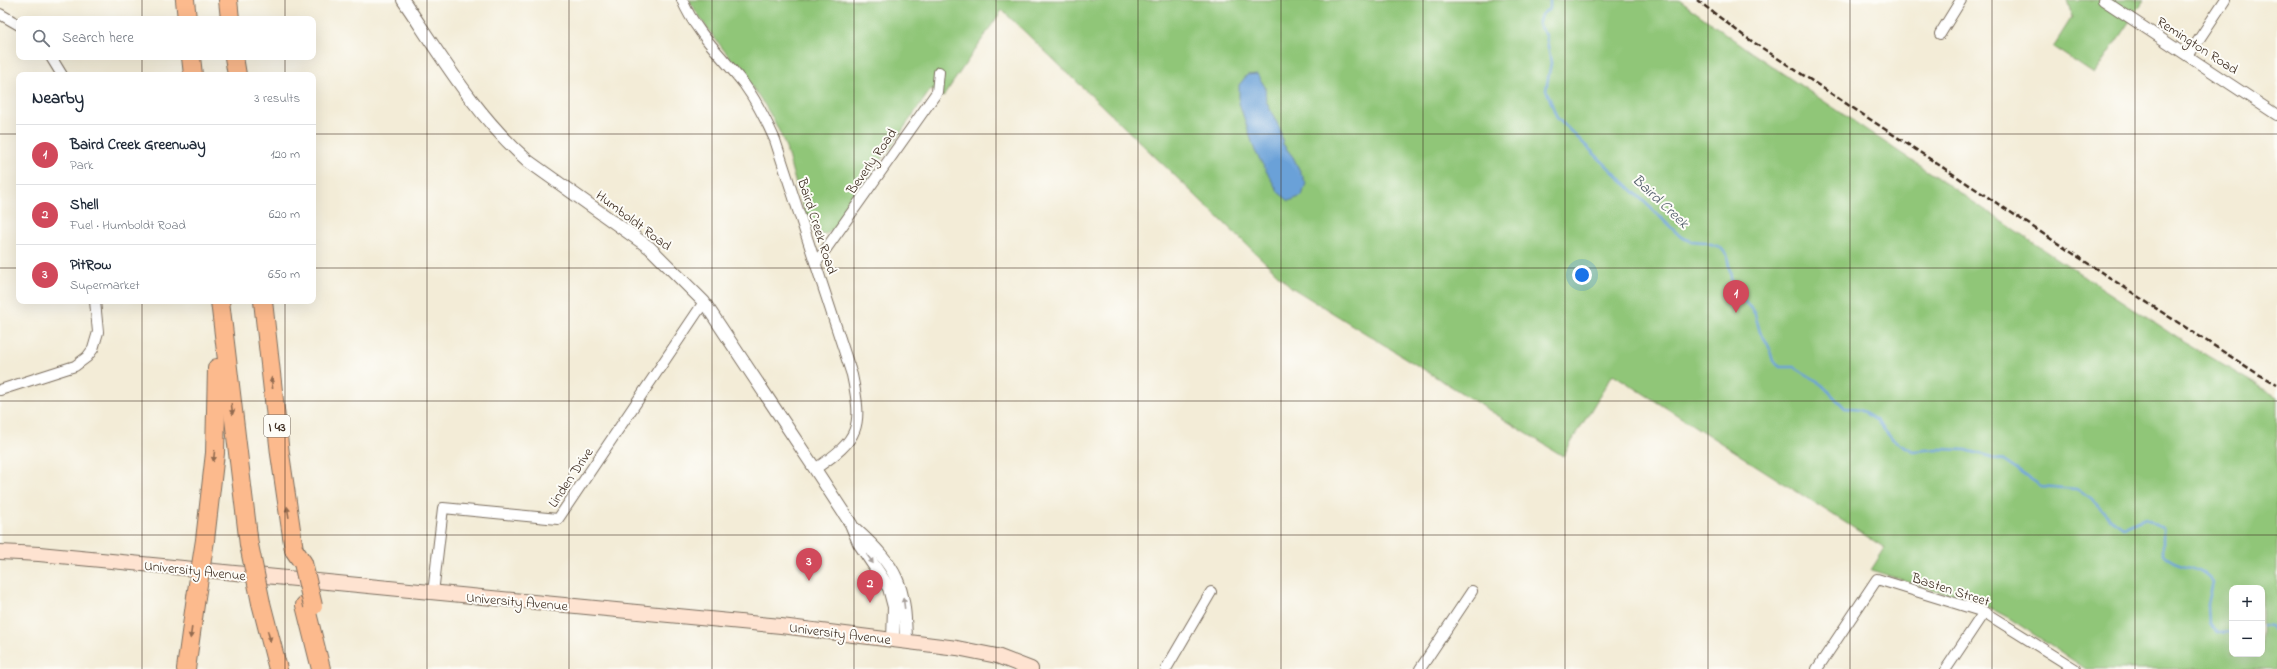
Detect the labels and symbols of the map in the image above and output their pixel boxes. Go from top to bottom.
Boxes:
street label: Remington Road [2152,12,2242,81]
street label: Beverly Road [841,125,904,200]
water label: Baird Creek [1627,170,1695,235]
street label: Baird Creek Road [791,175,842,277]
street label: Humboldt Road [591,186,675,257]
your location [1572,265,1592,285]
pin: 1 [1723,280,1749,313]
one-way arrow [269,377,275,389]
one-way arrow [229,403,235,415]
road number: I 43 [264,415,290,437]
street label: Linden Drive [543,443,599,512]
one-way arrow [211,450,217,462]
one-way arrow [285,506,291,518]
pin: 3 [796,548,822,581]
one-way arrow [866,554,874,565]
street label: University Avenue [143,556,247,588]
street label: Basten Street [1908,568,1992,613]
pin: 2 [857,570,883,603]
street label: University Avenue [465,588,569,618]
one-way arrow [901,597,907,609]
street label: University Avenue [788,618,893,652]
one-way arrow [188,627,194,639]
one-way arrow [267,630,273,642]

